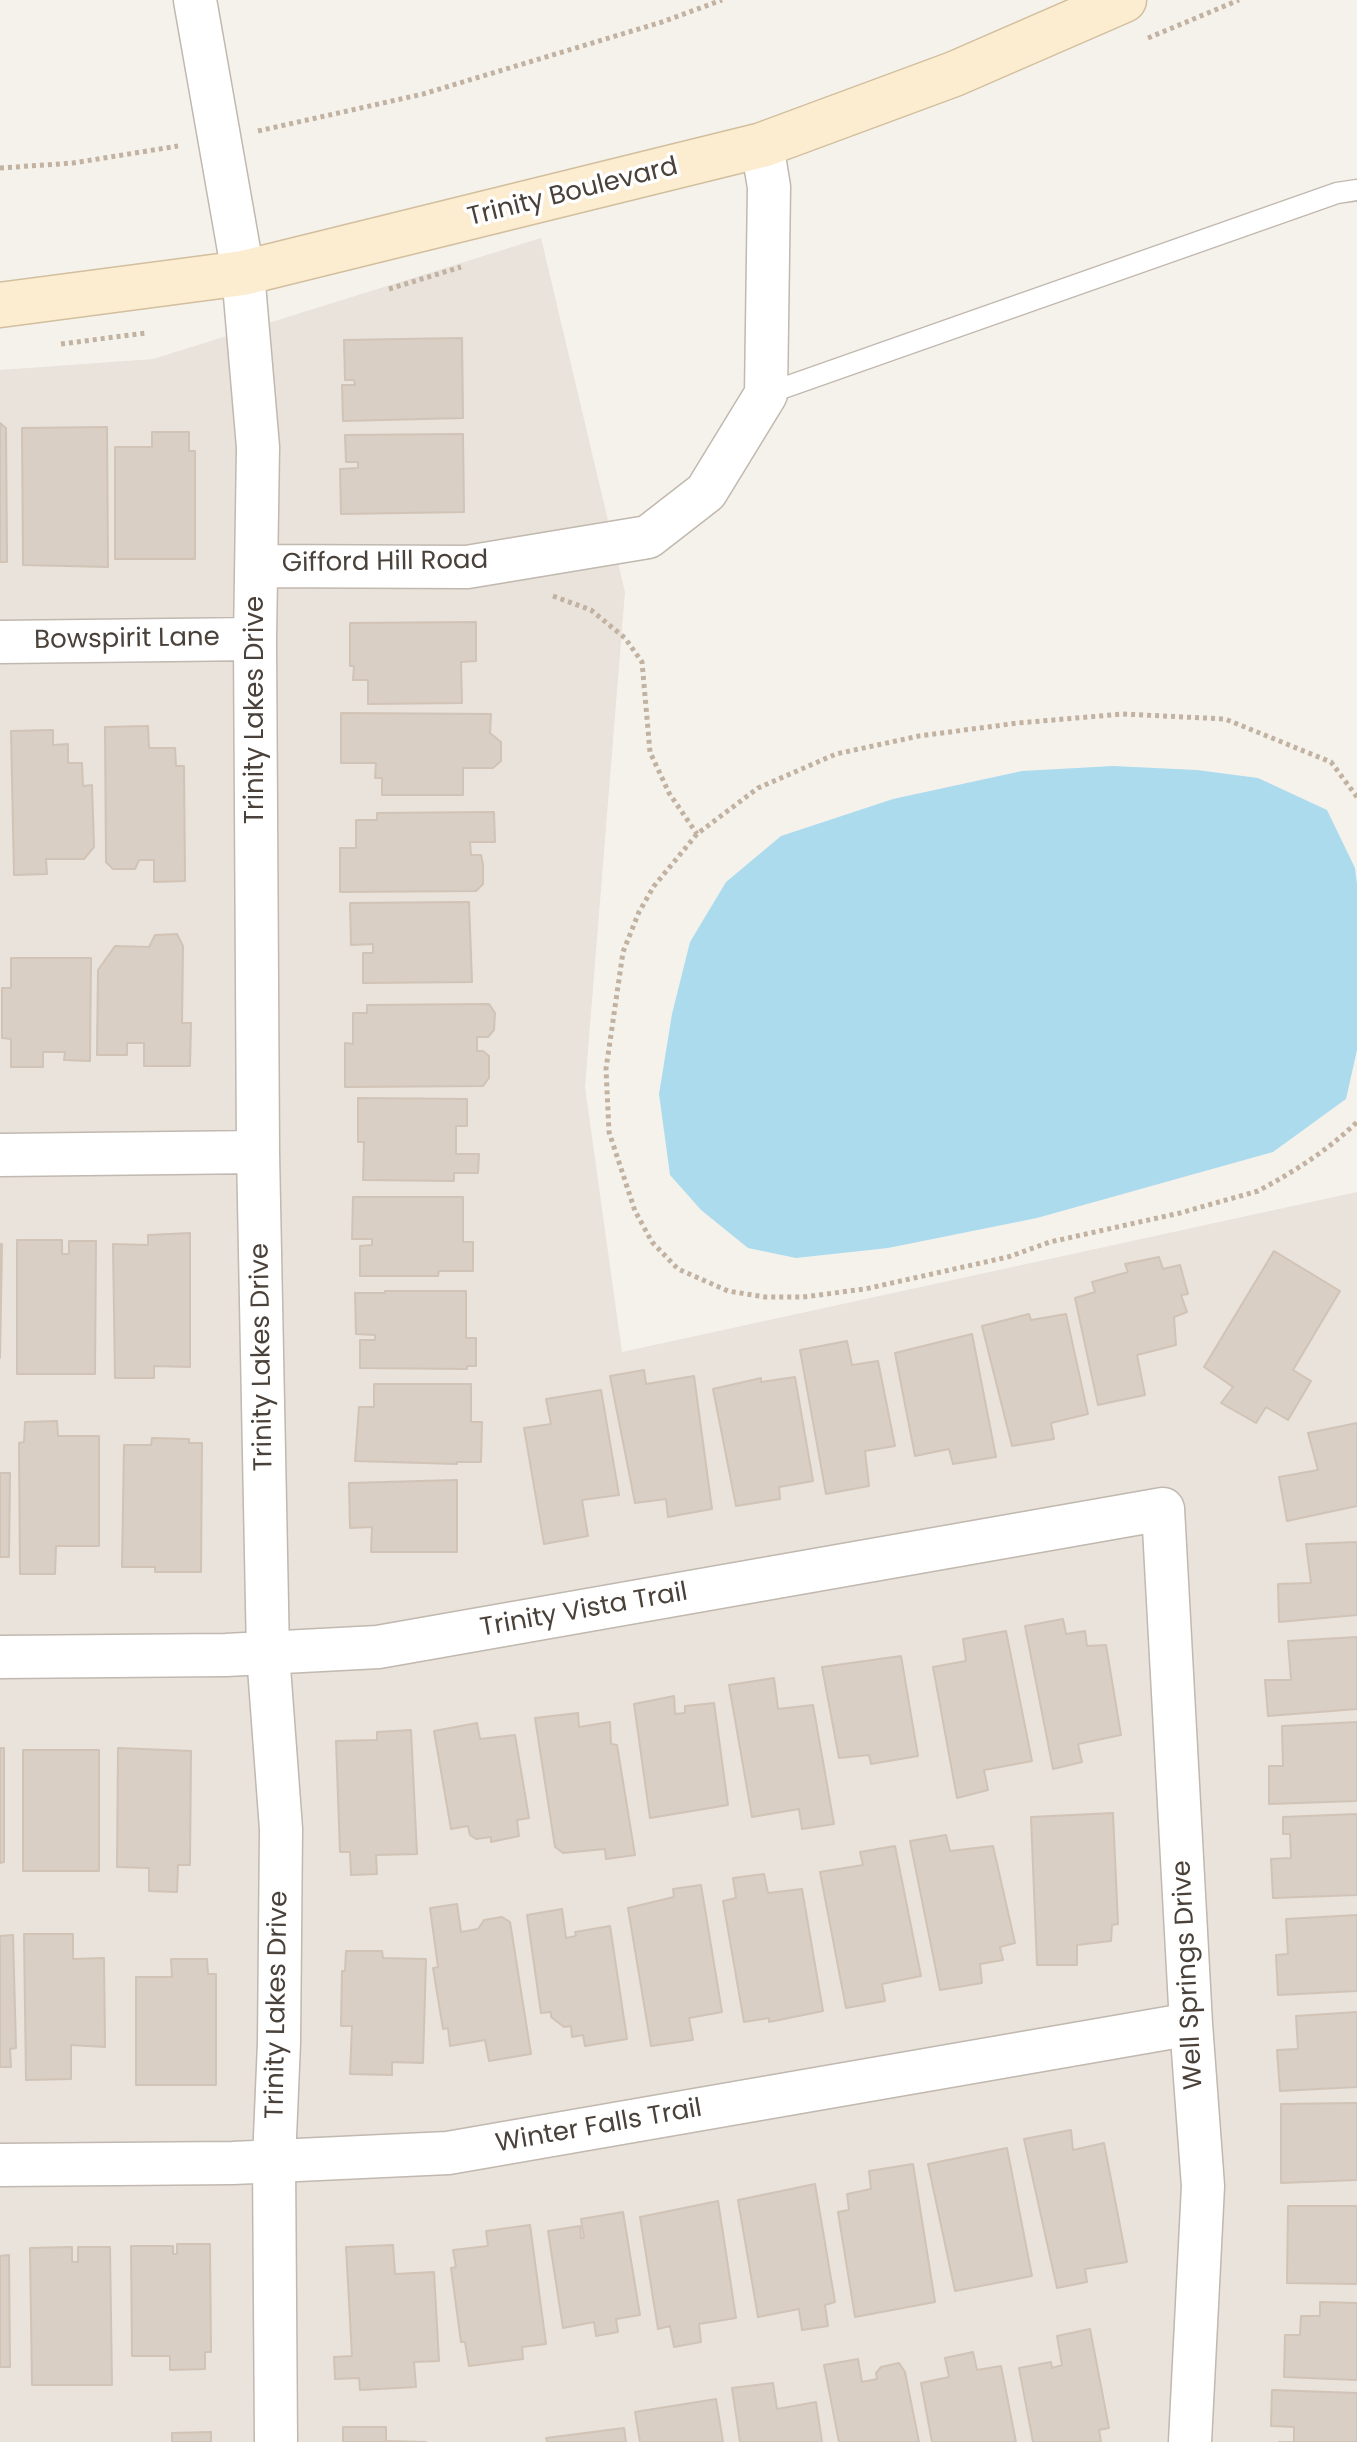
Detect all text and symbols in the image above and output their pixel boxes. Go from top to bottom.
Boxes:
street label: Trinity Boulevard [465,152,681,234]
street label: Gifford Hill Road [282,546,488,580]
street label: Trinity Lakes Drive [240,596,272,824]
street label: Bowspirit Lane [34,623,220,657]
street label: Trinity Lakes Drive [245,1243,281,1471]
street label: Trinity Vista Trail [478,1577,690,1645]
street label: Well Springs Drive [1167,1859,1211,2091]
street label: Trinity Lakes Drive [260,1891,296,2119]
street label: Winter Falls Trail [493,2094,705,2160]

